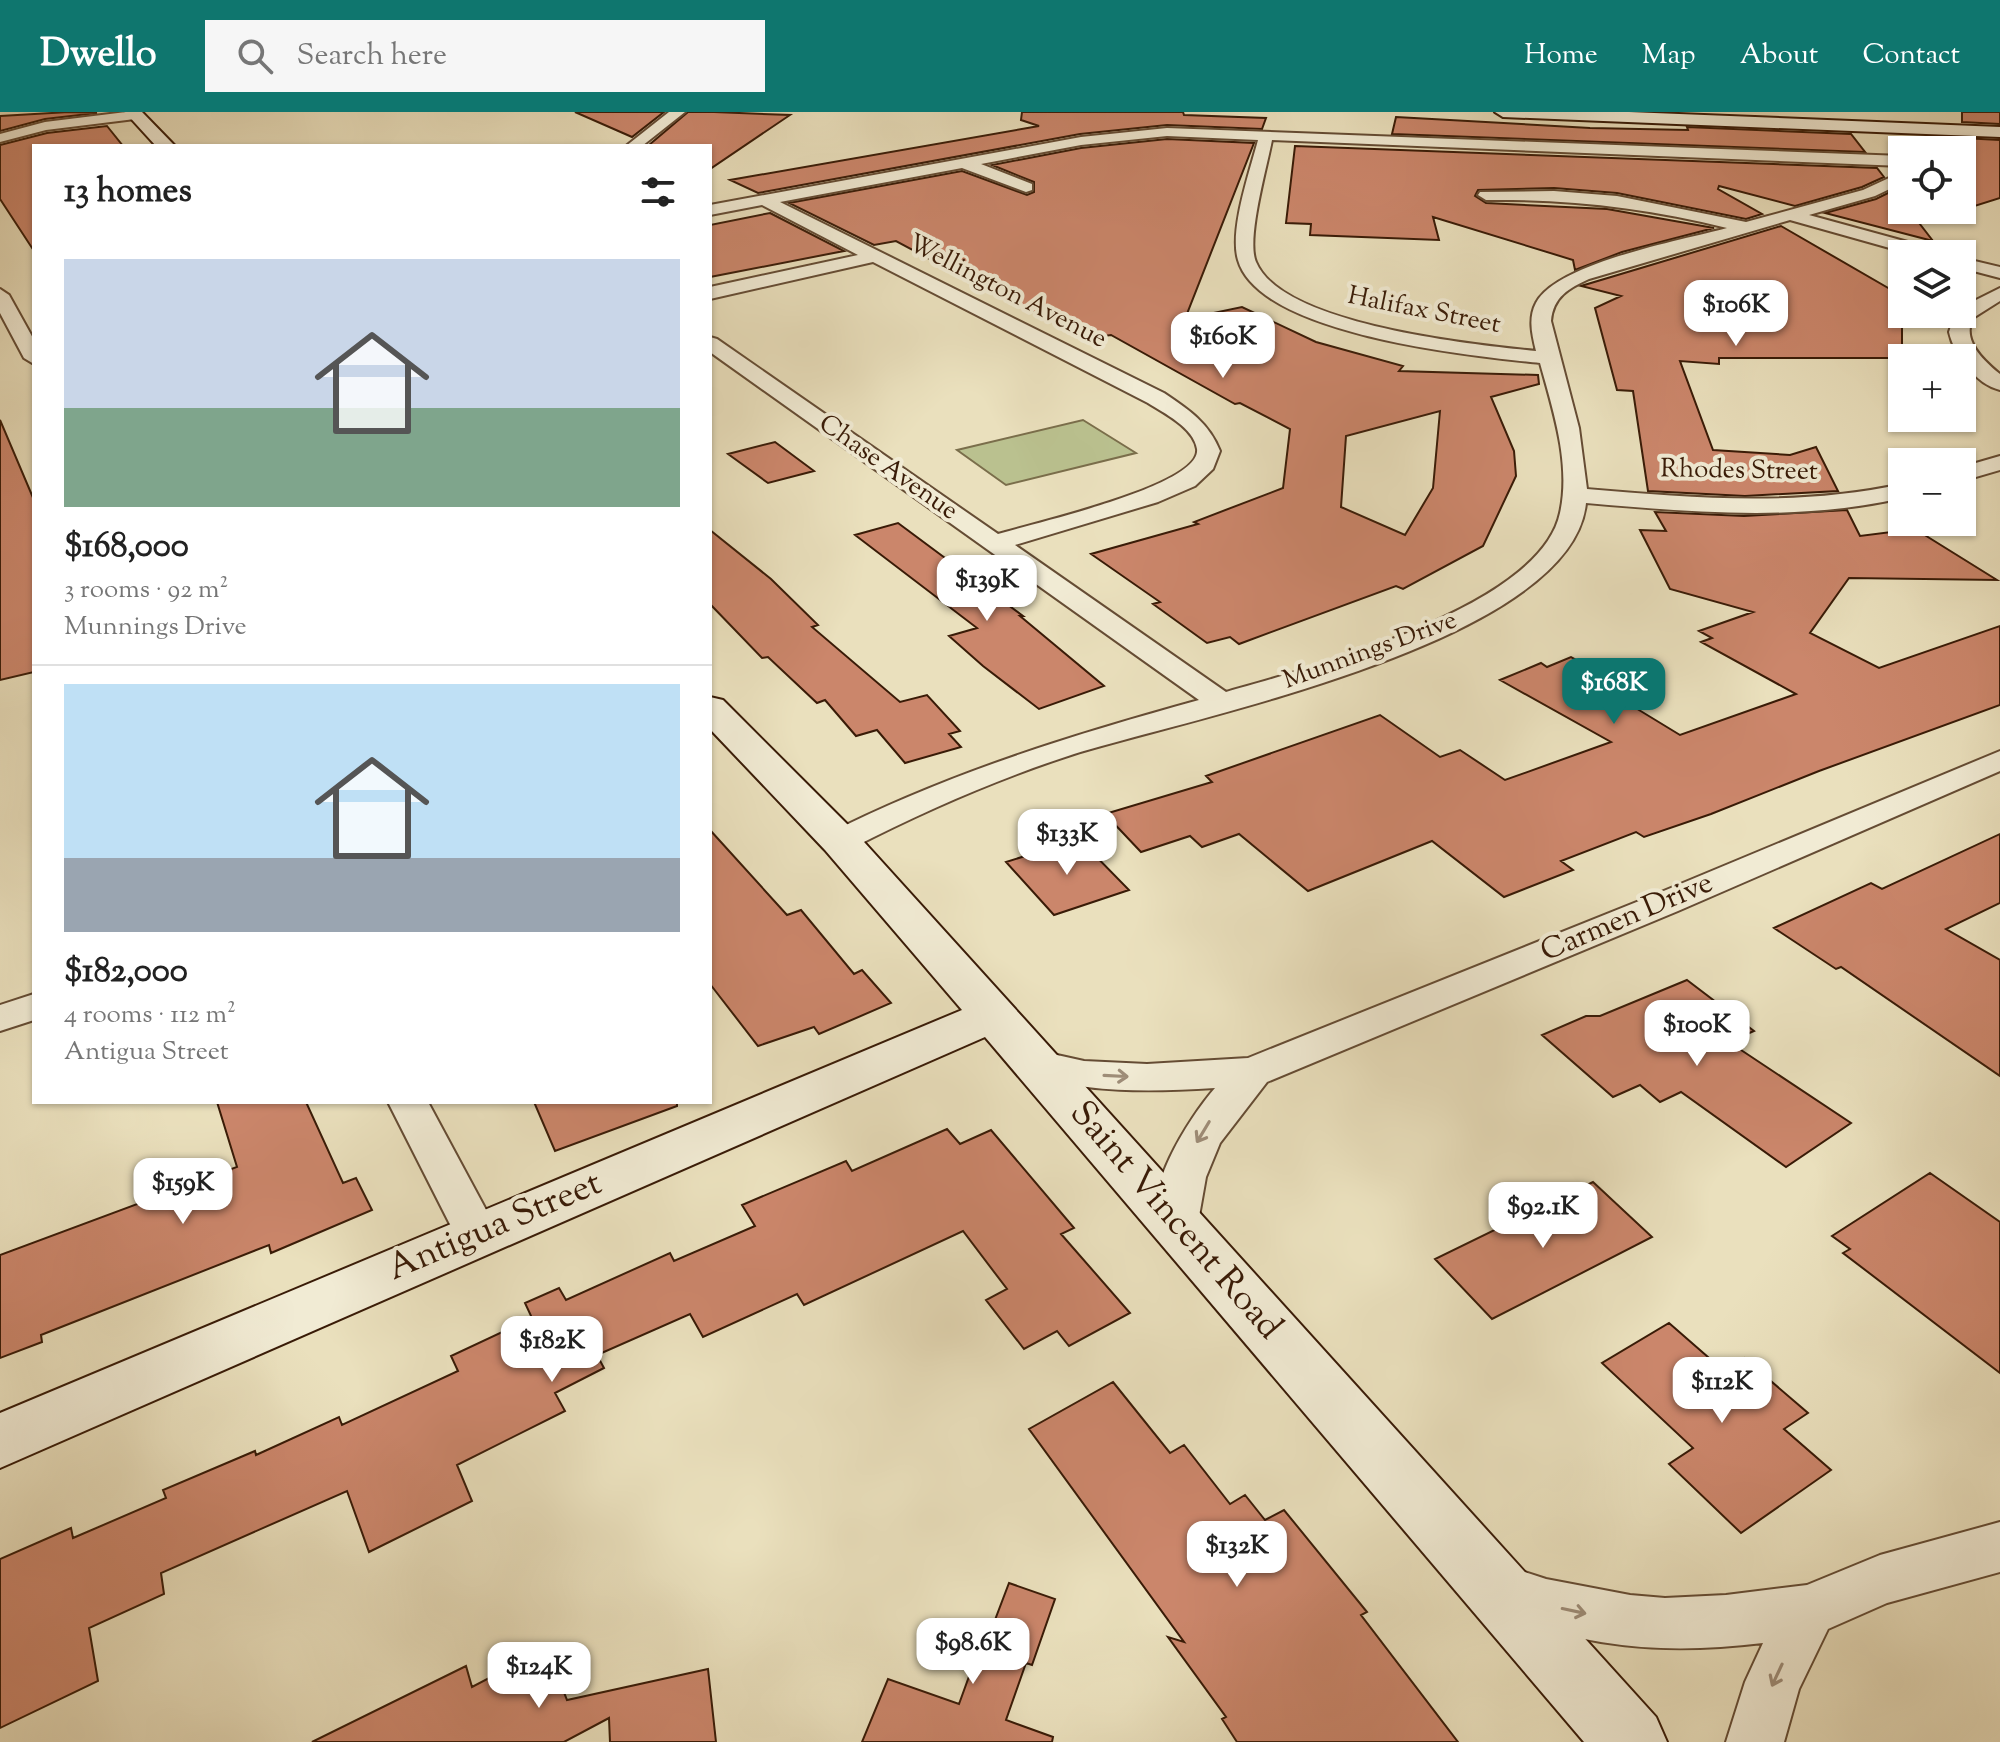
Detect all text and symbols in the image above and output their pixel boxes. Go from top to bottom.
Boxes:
search box [205,20,765,92]
text: Dwello [40,29,157,83]
icon: search [233,34,277,78]
text: Search here [297,35,447,78]
text: Home [1524,36,1598,76]
text: Map [1642,36,1696,76]
text: About [1740,36,1818,76]
text: Contact [1862,36,1960,76]
map controls [1888,136,1976,536]
button: locate [1888,136,1976,224]
text: 13 homes [64,168,192,217]
icon: filters [636,170,680,214]
street label: Wellington Avenue [901,226,1113,358]
button: layers [1888,240,1976,328]
street label: Halifax Street [1344,278,1504,344]
pin: $106K [1680,280,1792,348]
text: $106K [1702,287,1770,324]
icon: home [300,311,444,455]
pin: $160K [1167,312,1279,380]
text: $160K [1189,319,1257,356]
button: + [1888,344,1976,432]
street label: Chase Avenue [811,406,965,530]
button: − [1888,448,1976,536]
street label: Rhodes Street [1660,451,1818,491]
text: $168,000 [64,523,189,572]
pin: $139K [931,555,1043,623]
text: $139K [955,562,1019,599]
text: 3 rooms · 92 m² [64,572,228,609]
street label: Munnings Drive [1278,602,1462,700]
text: Munnings Drive [64,609,247,646]
pin: $168K [1558,658,1670,726]
text: $168K [1580,665,1648,702]
icon: home [300,736,444,880]
pin: $133K [1011,809,1123,877]
text: $133K [1036,816,1098,853]
street label: Carmen Drive [1534,862,1720,974]
text: $182,000 [64,948,188,997]
text: 4 rooms · 112 m² [64,997,236,1034]
pin: $100K [1641,1000,1753,1068]
text: $100K [1663,1007,1731,1044]
text: Antigua Street [64,1034,229,1071]
one-way arrow [1102,1069,1129,1084]
street label: Saint Vincent Road [1056,1090,1294,1352]
one-way arrow [1195,1120,1211,1143]
pin: $159K [127,1158,239,1226]
street label: Antigua Street [380,1159,610,1295]
text: $159K [151,1165,215,1202]
pin: $92.1K [1478,1182,1608,1250]
text: $92.1K [1507,1189,1579,1226]
pin: $182K [496,1316,608,1384]
text: $182K [519,1323,585,1360]
pin: $112K [1666,1357,1778,1425]
text: $112K [1691,1364,1753,1401]
pin: $132K [1181,1521,1293,1589]
text: $132K [1205,1528,1269,1565]
one-way arrow [1561,1604,1587,1619]
pin: $98.6K [908,1618,1038,1686]
text: $98.6K [934,1625,1012,1662]
pin: $124K [483,1642,595,1710]
text: $124K [506,1649,572,1686]
one-way arrow [1769,1662,1784,1686]

